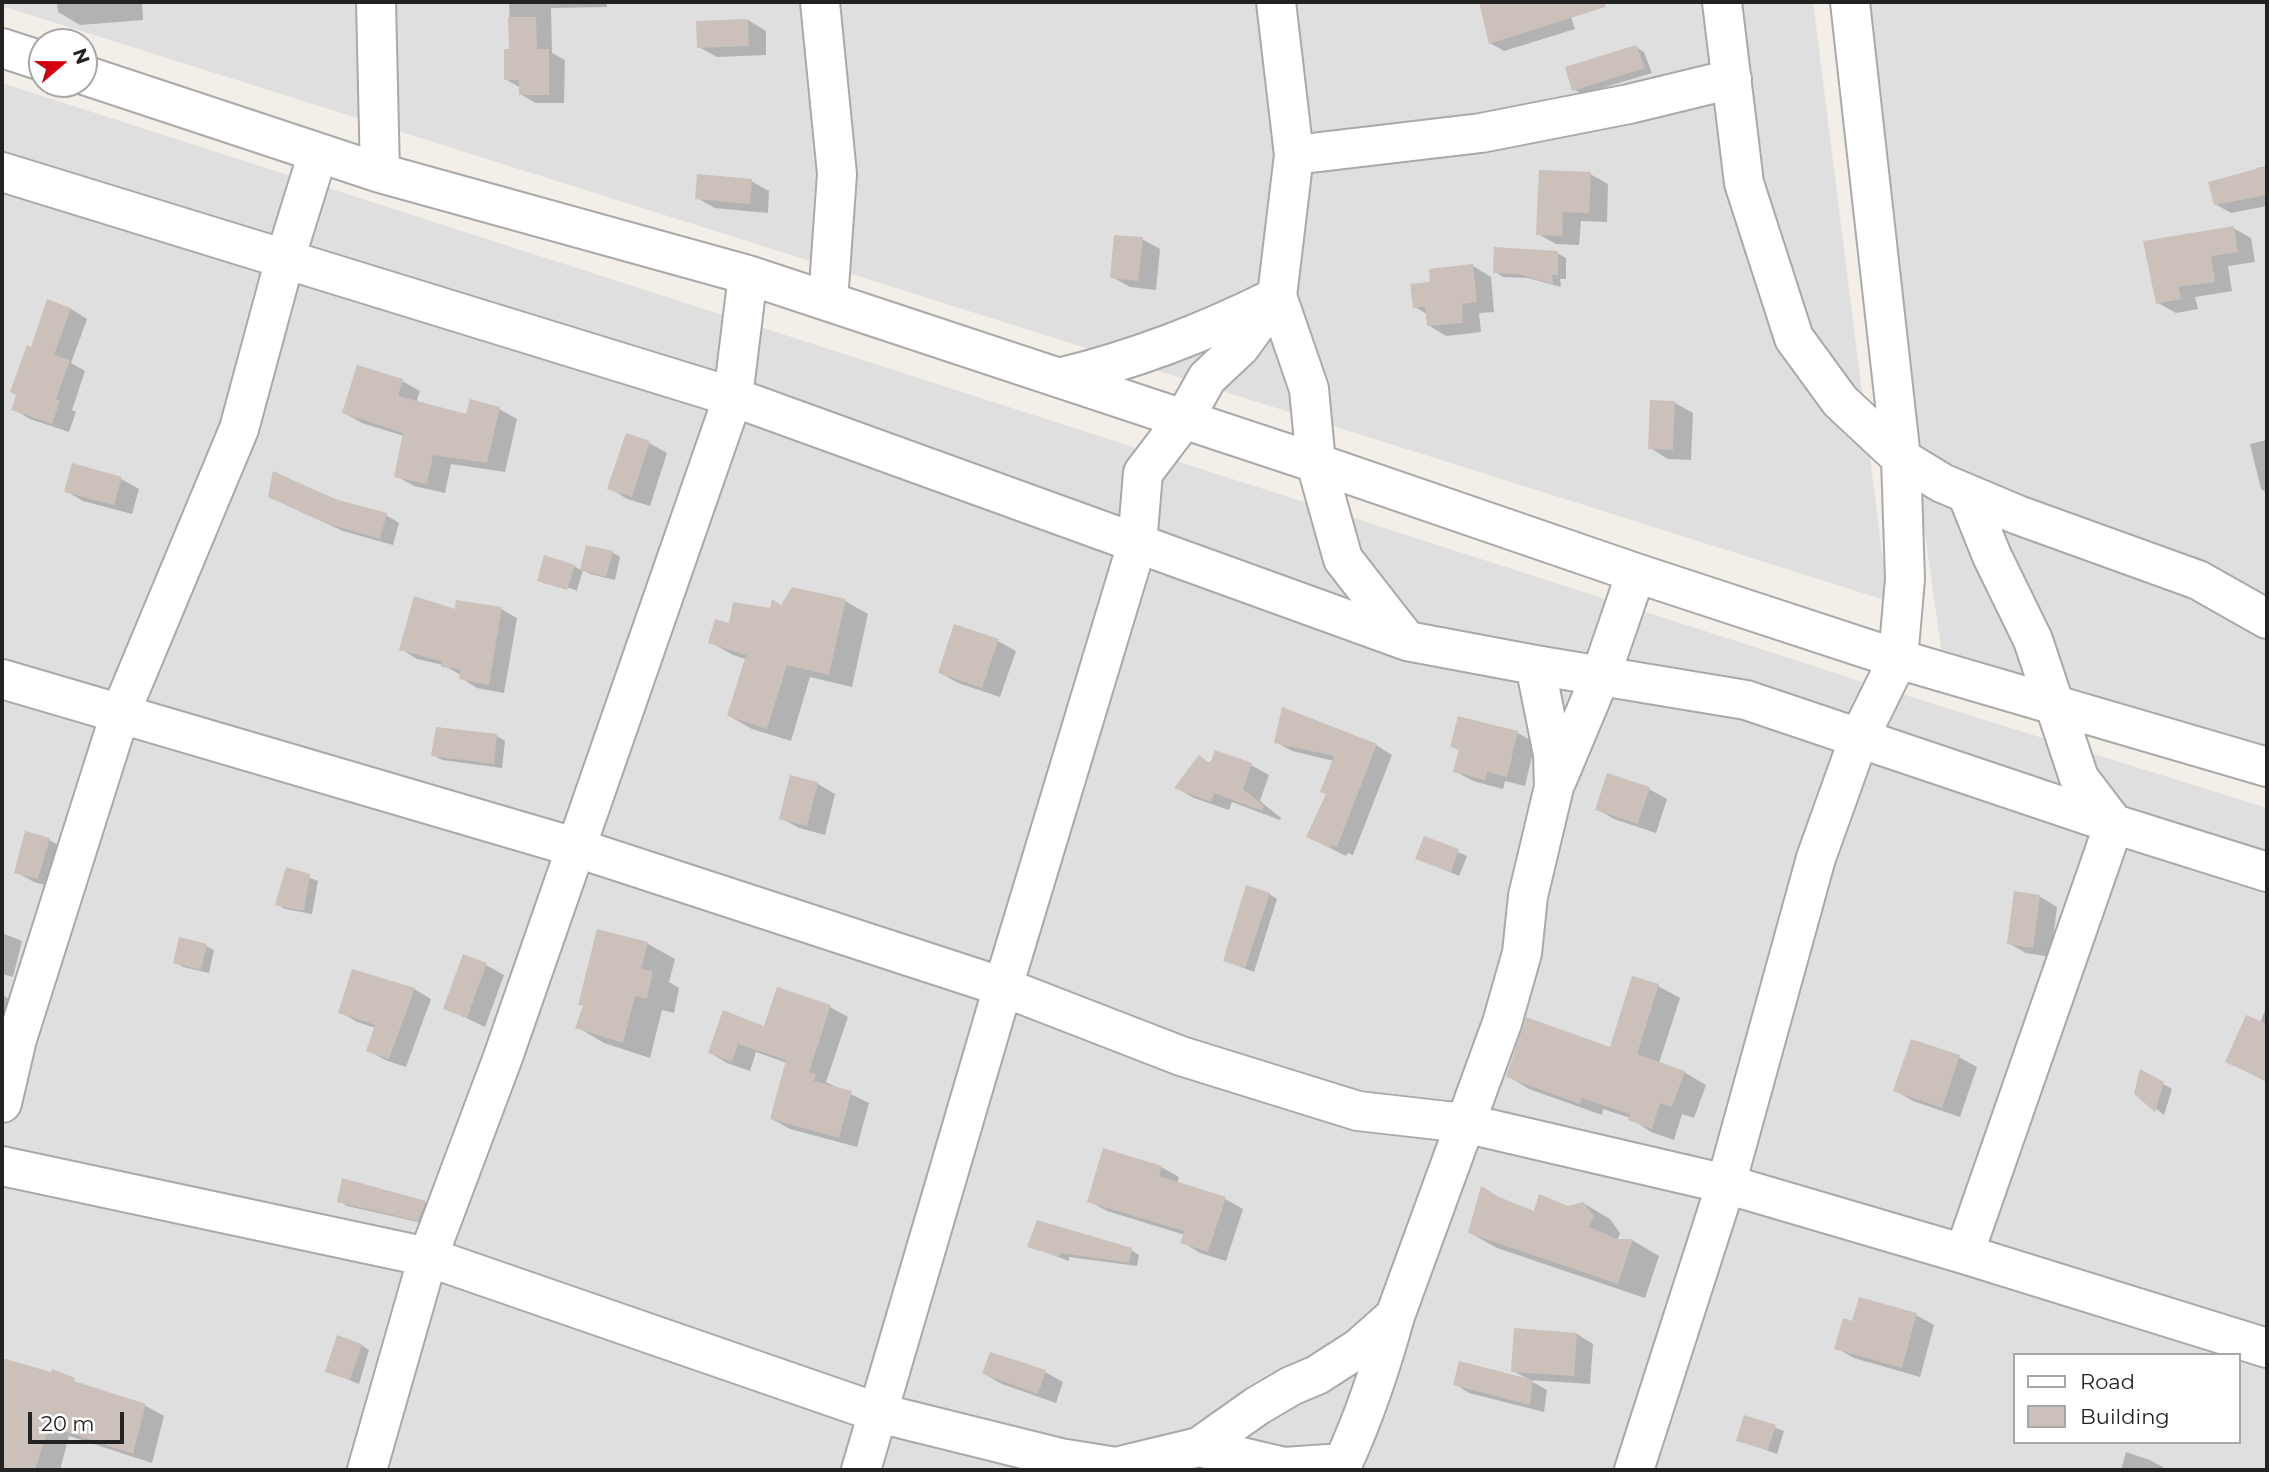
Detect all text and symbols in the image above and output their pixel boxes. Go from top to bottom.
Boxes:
north arrow [28,28,98,98]
text: N [68,45,95,67]
legend [2014,1353,2241,1444]
text: Road [2080,1369,2135,1394]
scale bar [32,1398,128,1442]
text: Building [2080,1404,2170,1429]
text: 20 m [41,1411,95,1436]

